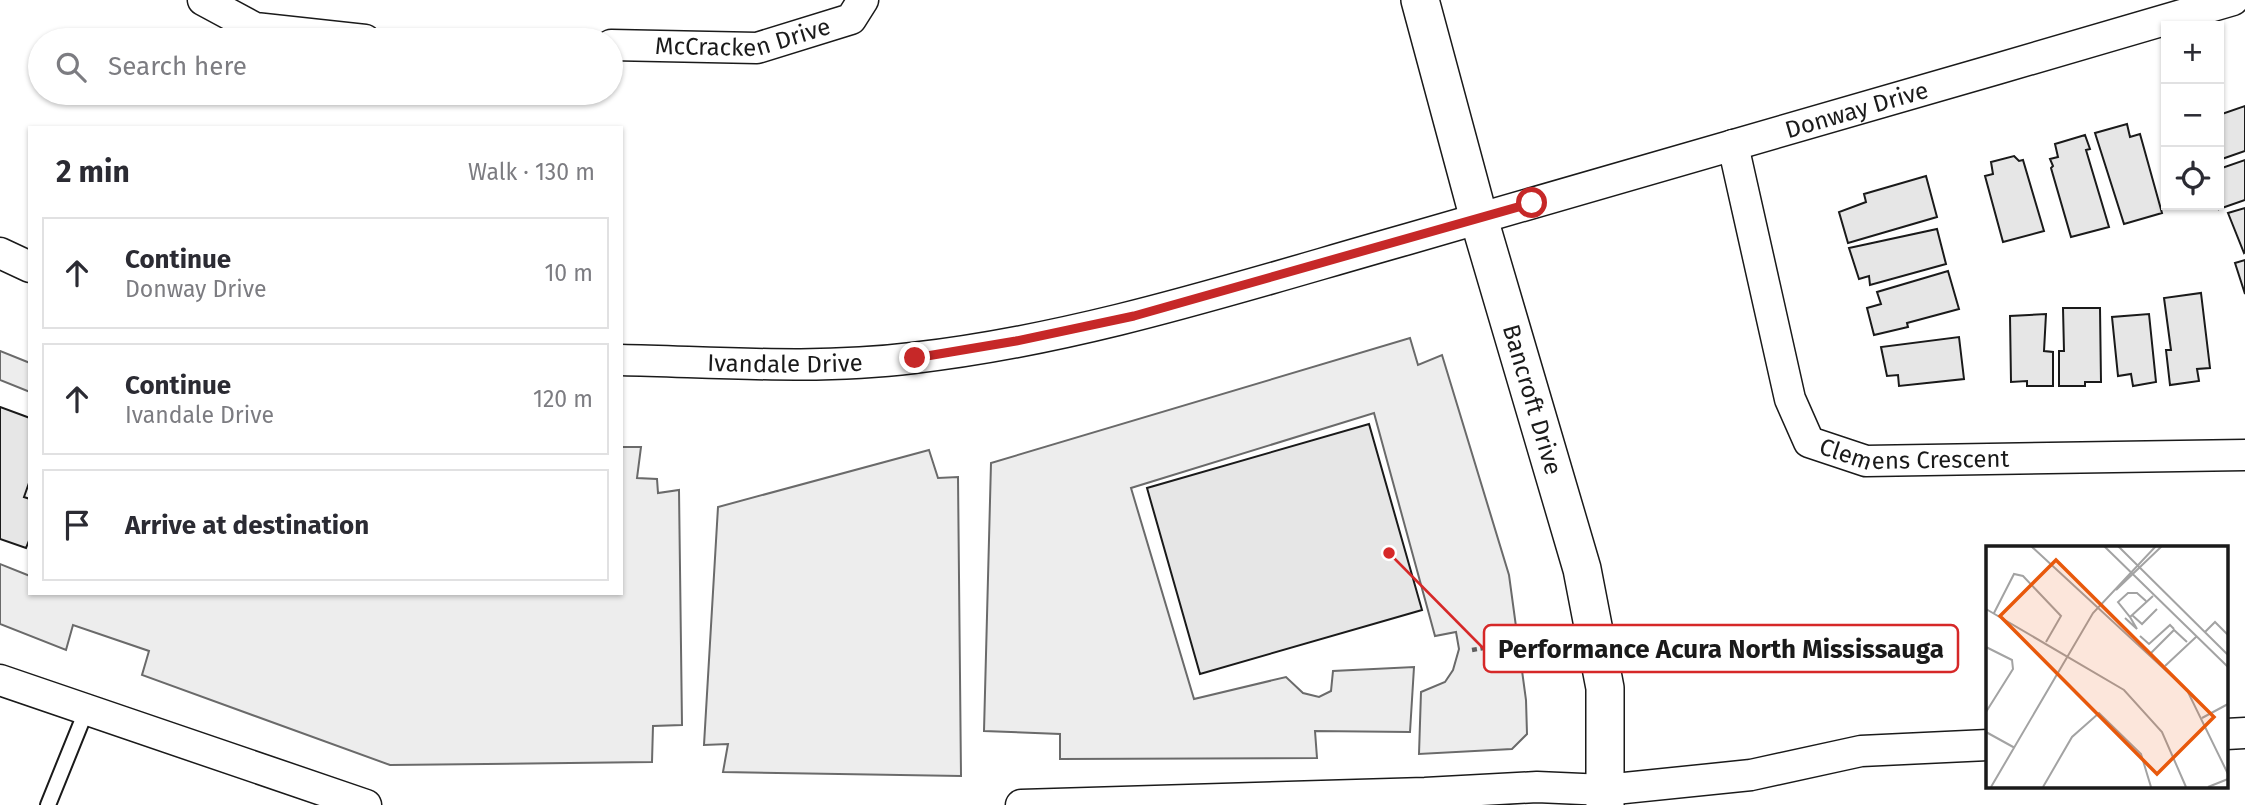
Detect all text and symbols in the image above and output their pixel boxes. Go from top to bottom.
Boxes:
street label: McCracken Drive [655,12,834,62]
map controls [2161,21,2224,210]
button: + [2161,21,2224,84]
search box [28,28,623,105]
icon: search [52,48,90,86]
text: Search here [108,51,247,82]
street label: Donway Drive [1782,76,1932,144]
button: − [2161,84,2224,147]
button: locate [2161,147,2224,210]
text: 2 min [56,154,130,190]
text: Walk · 130 m [468,158,595,186]
route start [1516,187,1547,218]
text: Continue [125,244,231,275]
icon: ahead [58,254,96,292]
text: 10 m [544,259,593,287]
text: Donway Drive [125,275,266,303]
street label: Bancroft Drive [1497,321,1567,478]
route end [899,342,930,373]
street label: Ivandale Drive [707,349,863,378]
text: Continue [125,370,231,401]
icon: ahead [58,380,96,418]
text: 120 m [533,385,593,413]
text: Ivandale Drive [125,401,274,429]
street label: Clemens Crescent [1816,433,2010,476]
icon: arrive [58,506,96,544]
text: Arrive at destination [125,510,369,541]
inset map [1986,546,2228,788]
callout: Performance Acura North Mississauga [1484,625,1958,672]
text: Performance Acura North Mississauga [1498,634,1944,665]

